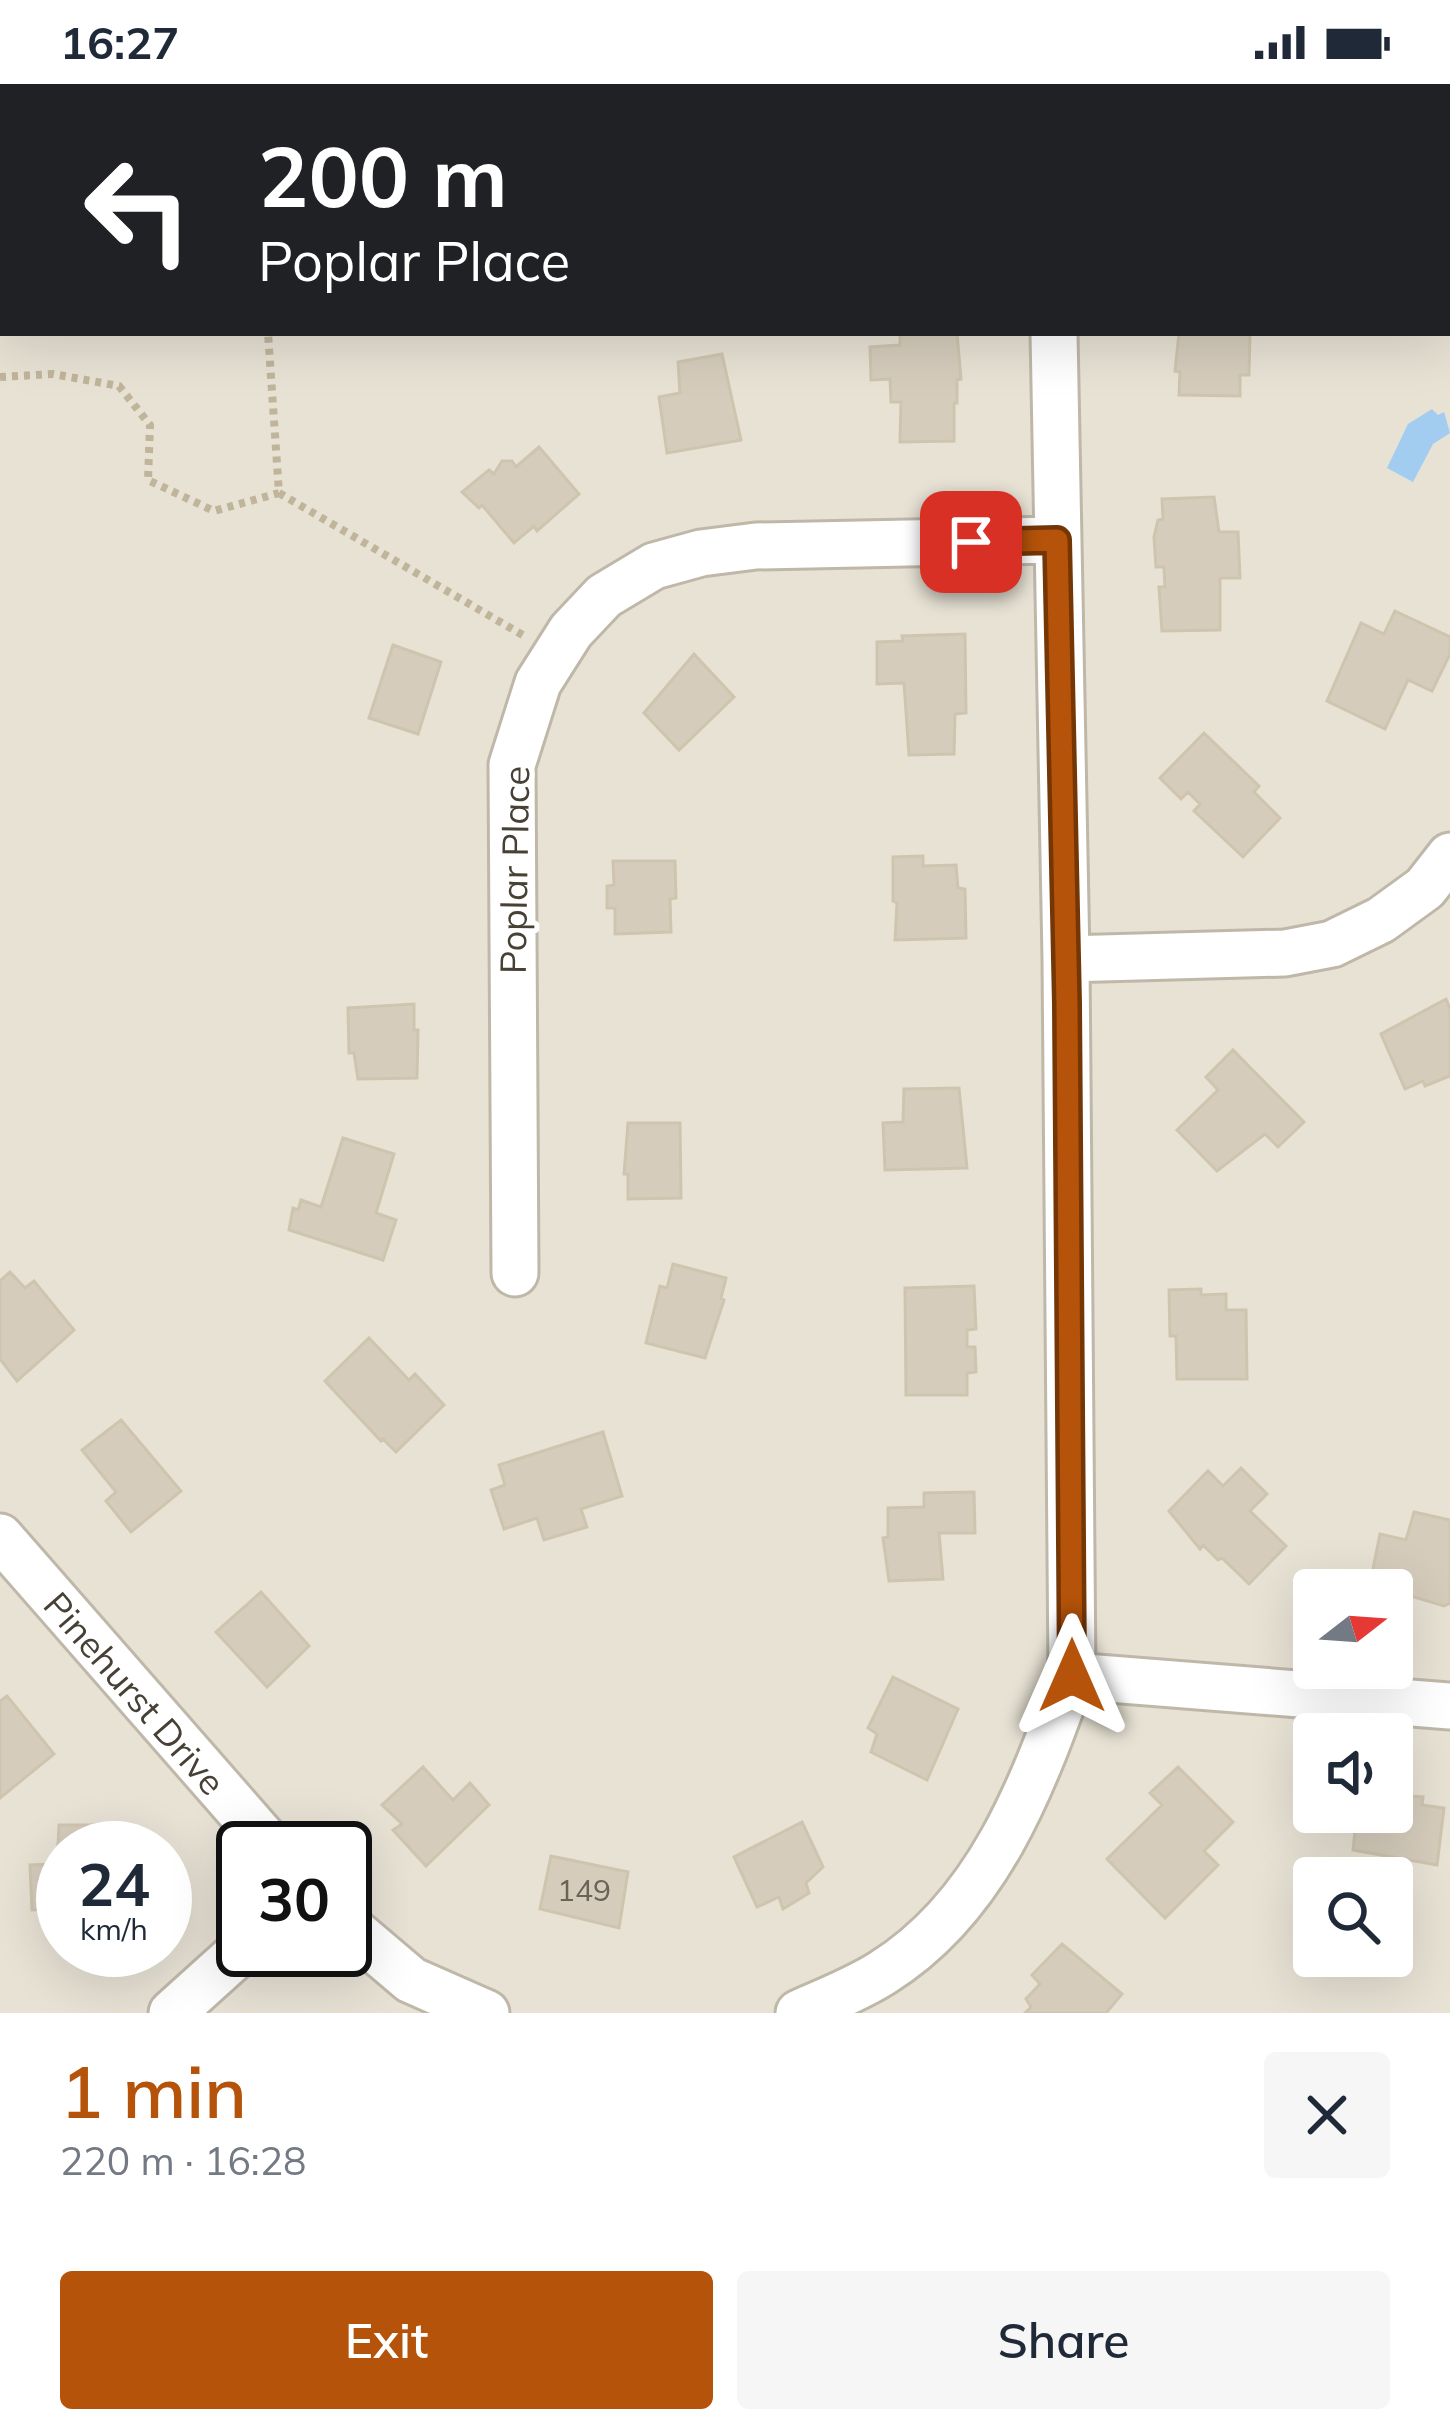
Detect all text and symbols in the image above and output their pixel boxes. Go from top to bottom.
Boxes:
text: 16:27 [60,14,179,70]
text: 200 m [258,123,508,228]
icon: left [60,132,216,288]
text: Poplar Place [258,227,570,295]
pin [920,491,1022,593]
icon: arrive [938,509,1004,575]
street label: Poplar Place [490,766,538,974]
north arrow [1293,1569,1413,1689]
map controls [1293,1569,1413,1977]
street label: Pinehurst Drive [35,1582,235,1804]
position arrow [1009,1613,1135,1739]
button: sound [1293,1713,1413,1833]
speed limit sign: 30 [216,1821,372,1977]
text: 24 [78,1846,150,1921]
button: search [1293,1857,1413,1977]
house number: 149 [557,1871,611,1909]
text: km/h [80,1910,148,1948]
text: 1 min [60,2046,247,2136]
button: close [1264,2052,1390,2178]
text: 220 m · 16:28 [60,2136,306,2185]
button: Exit [60,2271,713,2409]
button: Share [737,2271,1390,2409]

